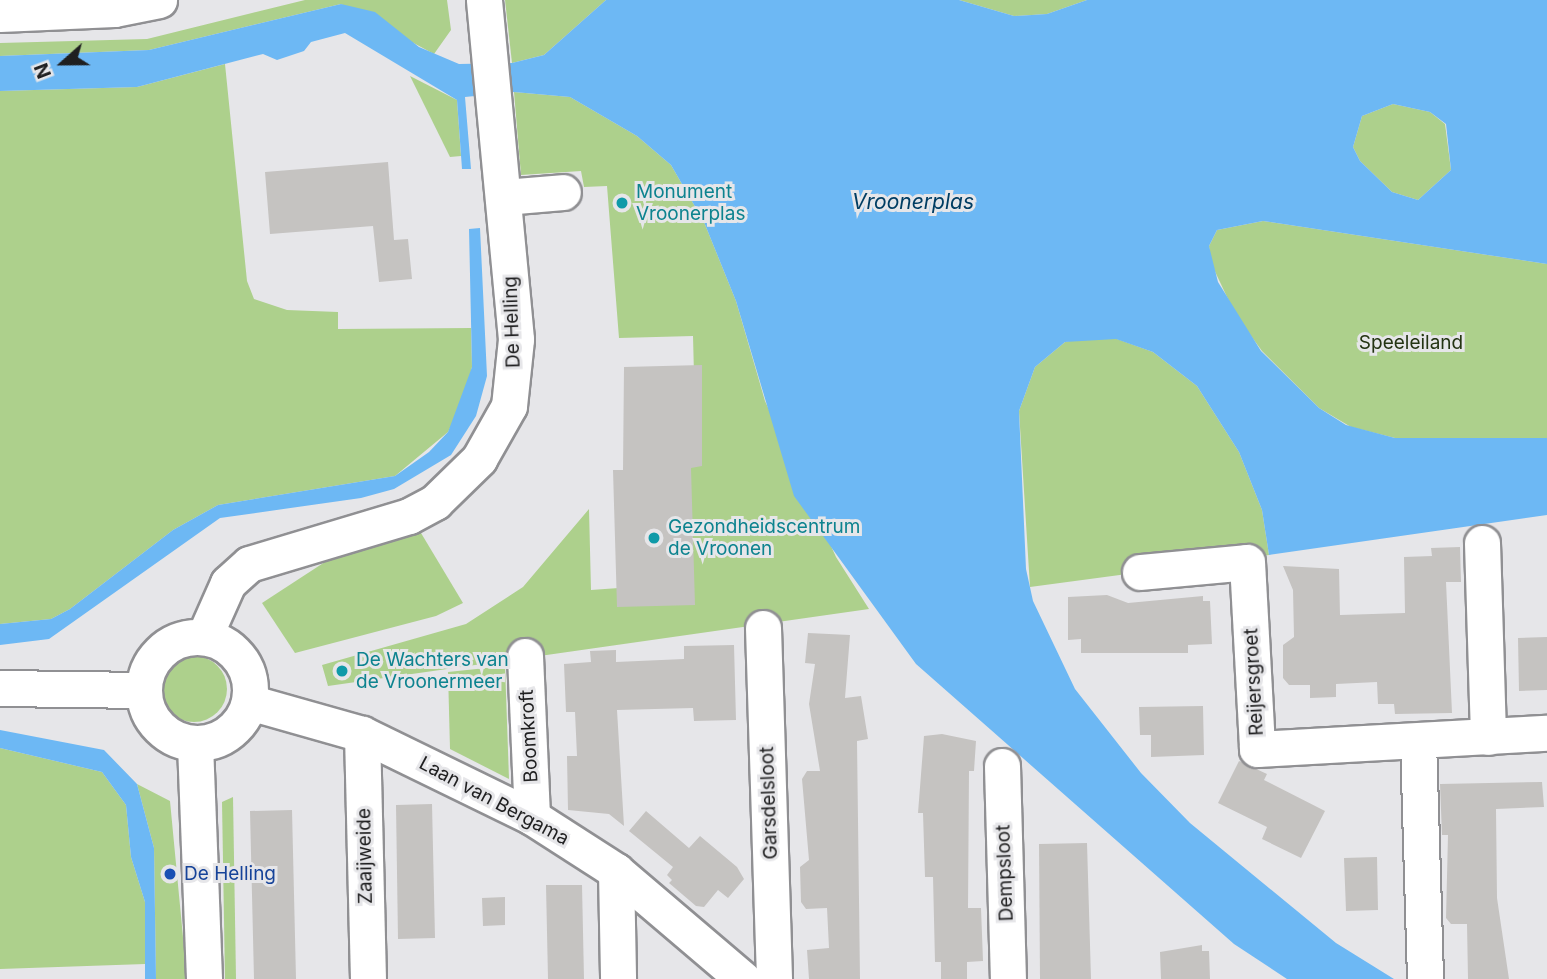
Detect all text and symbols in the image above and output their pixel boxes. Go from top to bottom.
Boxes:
north arrow [28,28,98,98]
text: N [30,60,56,82]
place label: Monument Vroonerplas [636,181,745,225]
water label: Vroonerplas [852,189,974,215]
marker: Monument Vroonerplas [614,195,630,211]
street label: De Helling [499,276,525,368]
park label: Speeleiland [1359,332,1463,354]
place label: Gezondheidscentrum de Vroonen [668,516,860,560]
marker: Gezondheidscentrum de Vroonen [646,530,662,546]
street label: Reijersgroet [1240,628,1268,736]
place label: De Wachters van de Vroonermeer [356,649,509,693]
marker: De Wachters van de Vroonermeer [334,663,350,679]
street label: Boomkroft [515,689,543,783]
street label: Garsdelsloot [756,746,782,860]
street label: Laan van Bergama [415,752,573,850]
street label: Zaaijweide [353,808,377,904]
street label: Dempsloot [992,824,1018,922]
place label: De Helling [184,863,276,885]
marker: De Helling [162,866,178,882]

